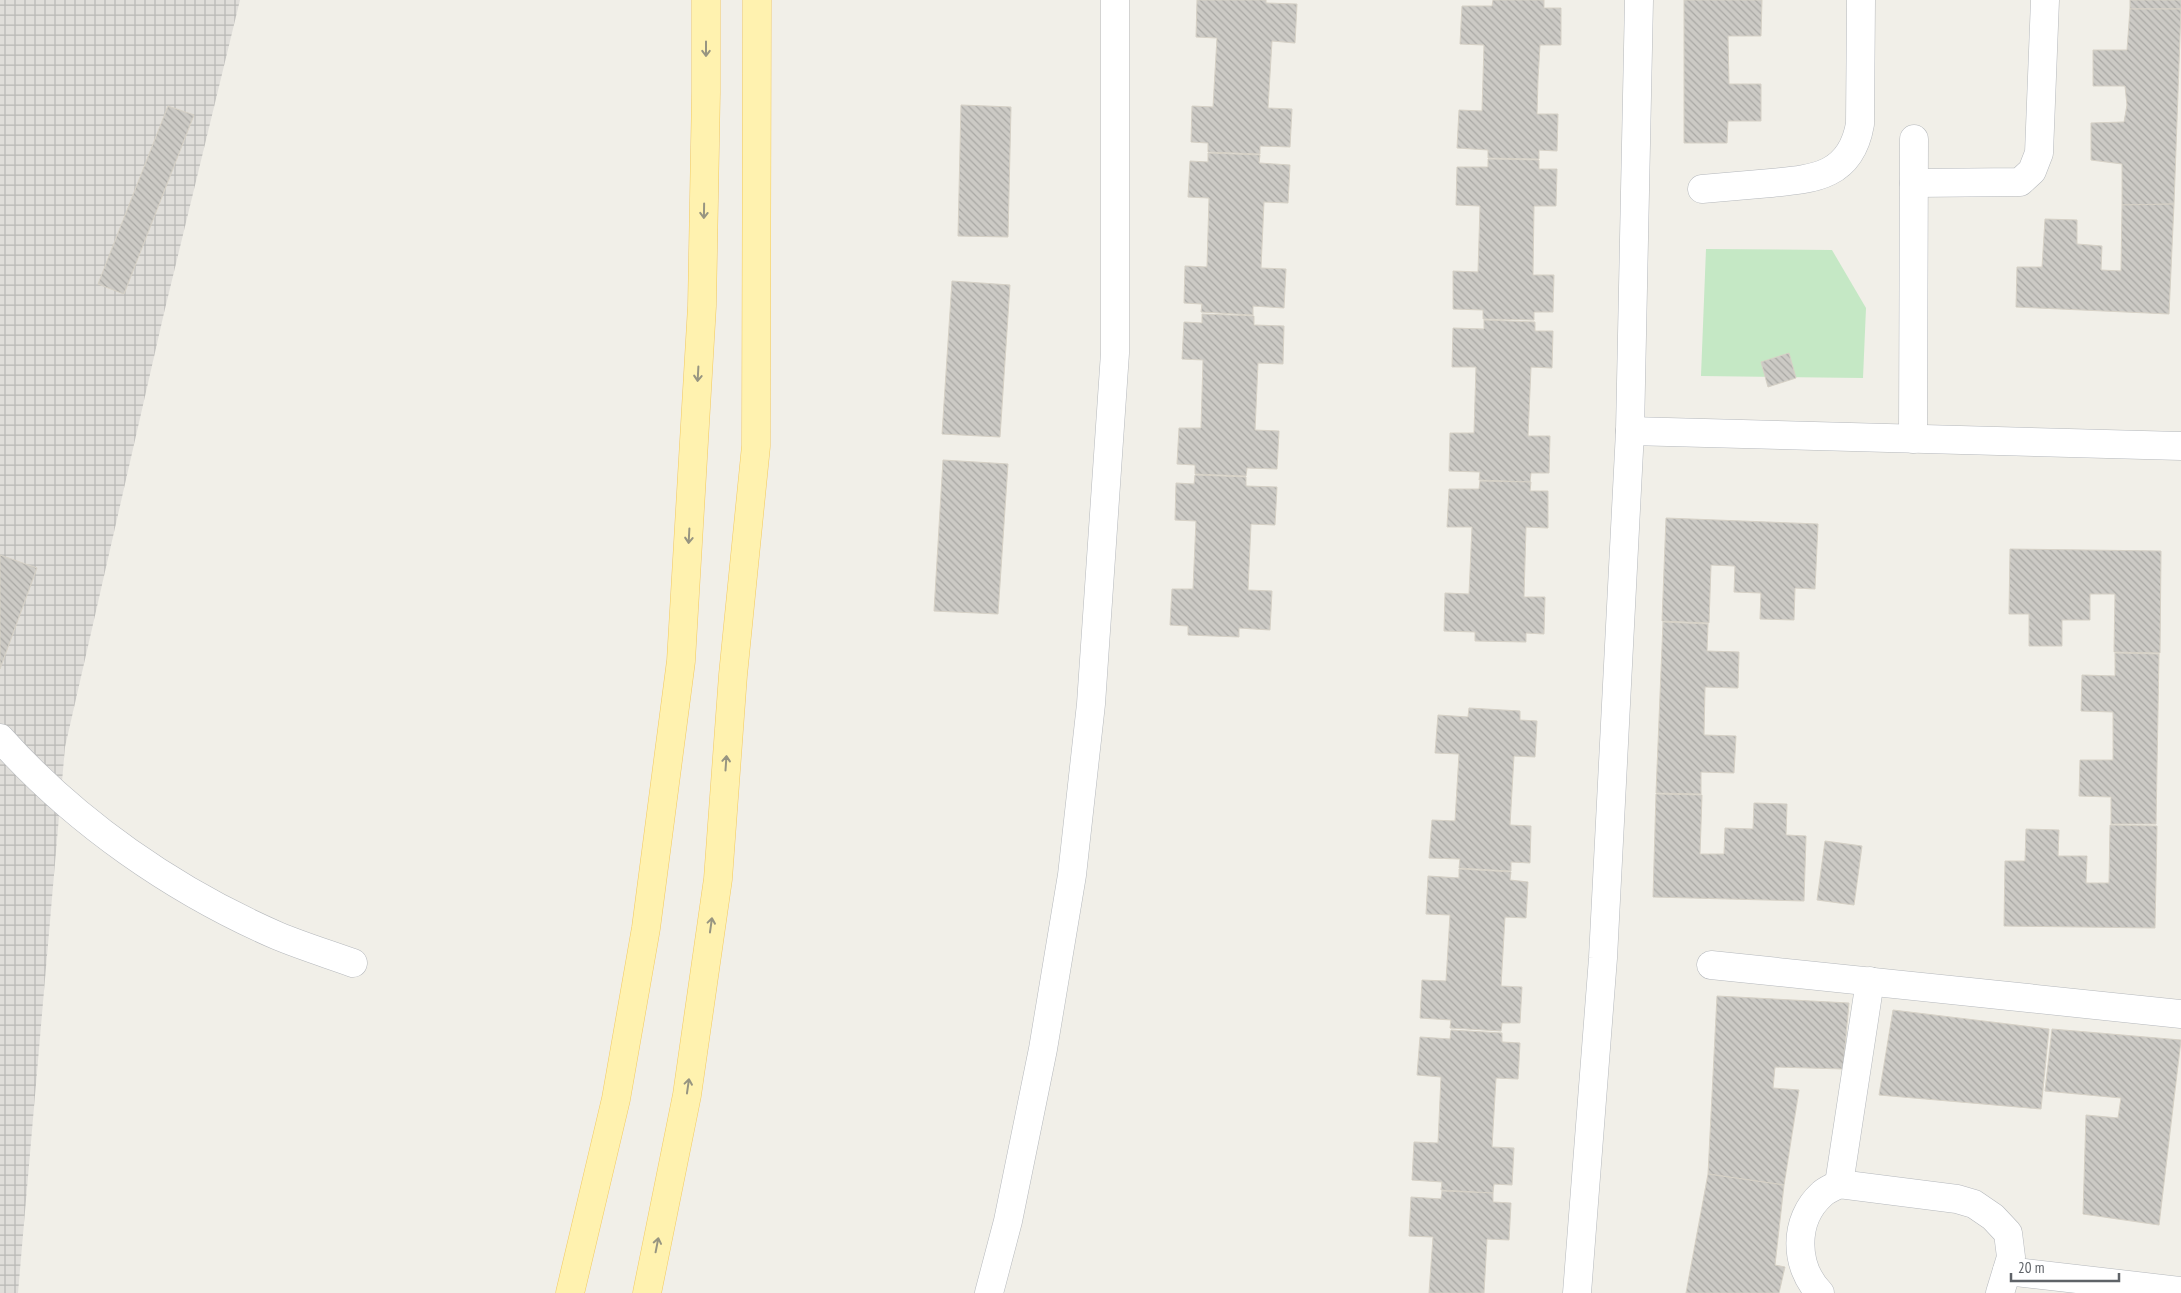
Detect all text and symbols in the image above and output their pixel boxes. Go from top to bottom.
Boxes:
one-way arrow [701,40,711,56]
one-way arrow [699,202,709,219]
one-way arrow [693,365,702,381]
one-way arrow [684,528,693,544]
one-way arrow [722,755,731,771]
one-way arrow [706,917,716,933]
one-way arrow [684,1078,694,1094]
one-way arrow [653,1238,662,1254]
scale bar [2011,1250,2118,1282]
text: 20 m [2018,1258,2044,1277]

